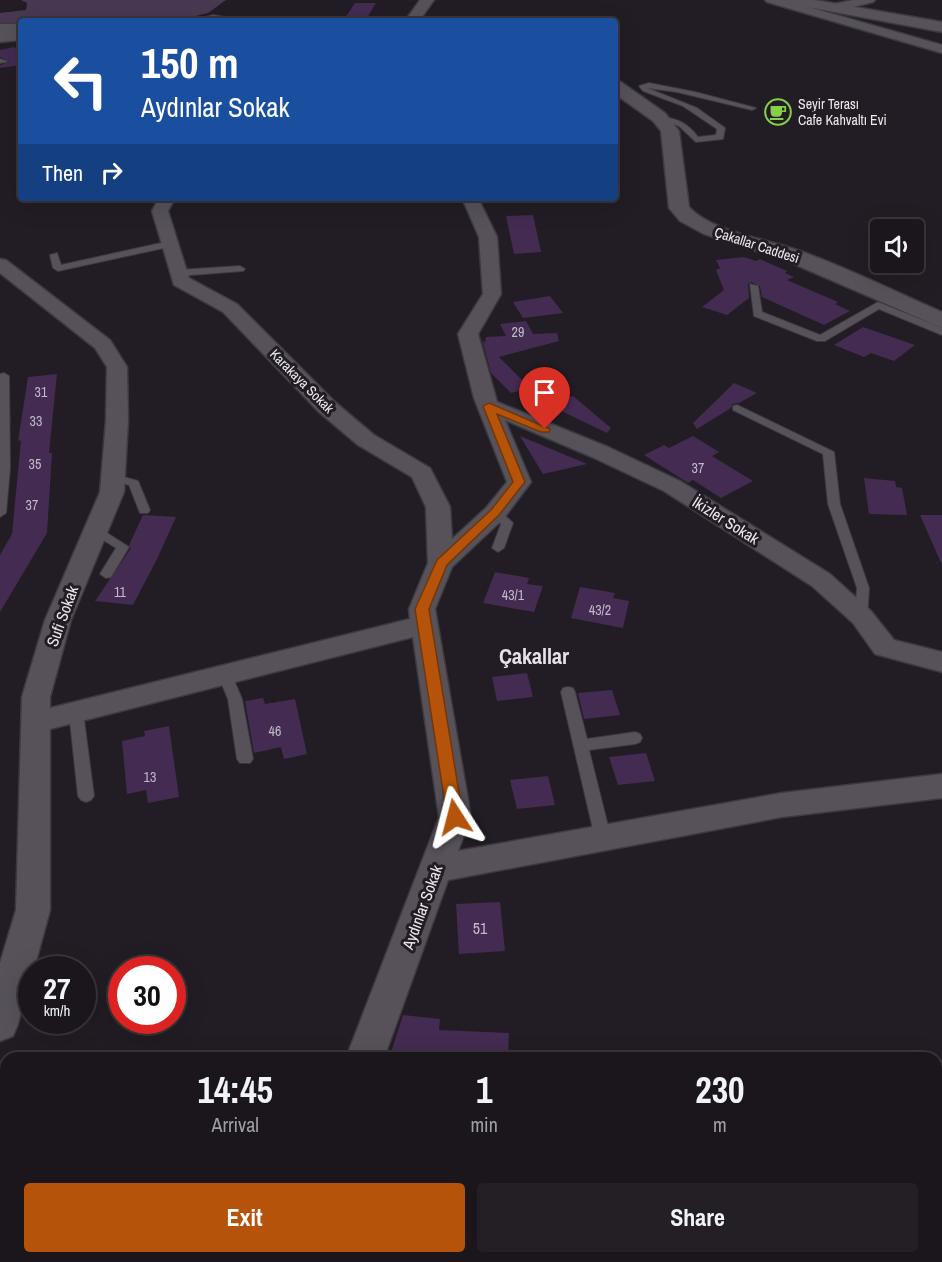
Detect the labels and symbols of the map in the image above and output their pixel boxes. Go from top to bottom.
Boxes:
place label: Seyir Terası Cafe Kahvaltı Evi [798,95,887,129]
cafe icon: Seyir Terası Cafe Kahvaltı Evi [763,97,793,127]
street label: Çakallar Caddesi [712,223,802,267]
house number: 29 [512,323,524,341]
street label: Karakaya Sokak [266,345,338,417]
pin [519,367,570,429]
house number: 31 [35,383,48,401]
house number: 33 [30,412,42,430]
house number: 35 [29,455,41,473]
house number: 37 [692,459,704,477]
street label: İkizler Sokak [688,491,764,549]
house number: 37 [26,496,38,514]
street label: Sufi Sokak [41,582,83,650]
house number: 11 [114,583,127,601]
house number: 43/1 [502,586,525,604]
house number: 43/2 [589,601,611,619]
district label: Çakallar [499,641,569,671]
house number: 46 [269,722,281,740]
house number: 13 [144,768,156,786]
position arrow [423,785,487,849]
street label: Aydınlar Sokak [396,861,448,953]
house number: 51 [473,917,488,939]
speed limit sign: 30 [108,956,186,1034]

